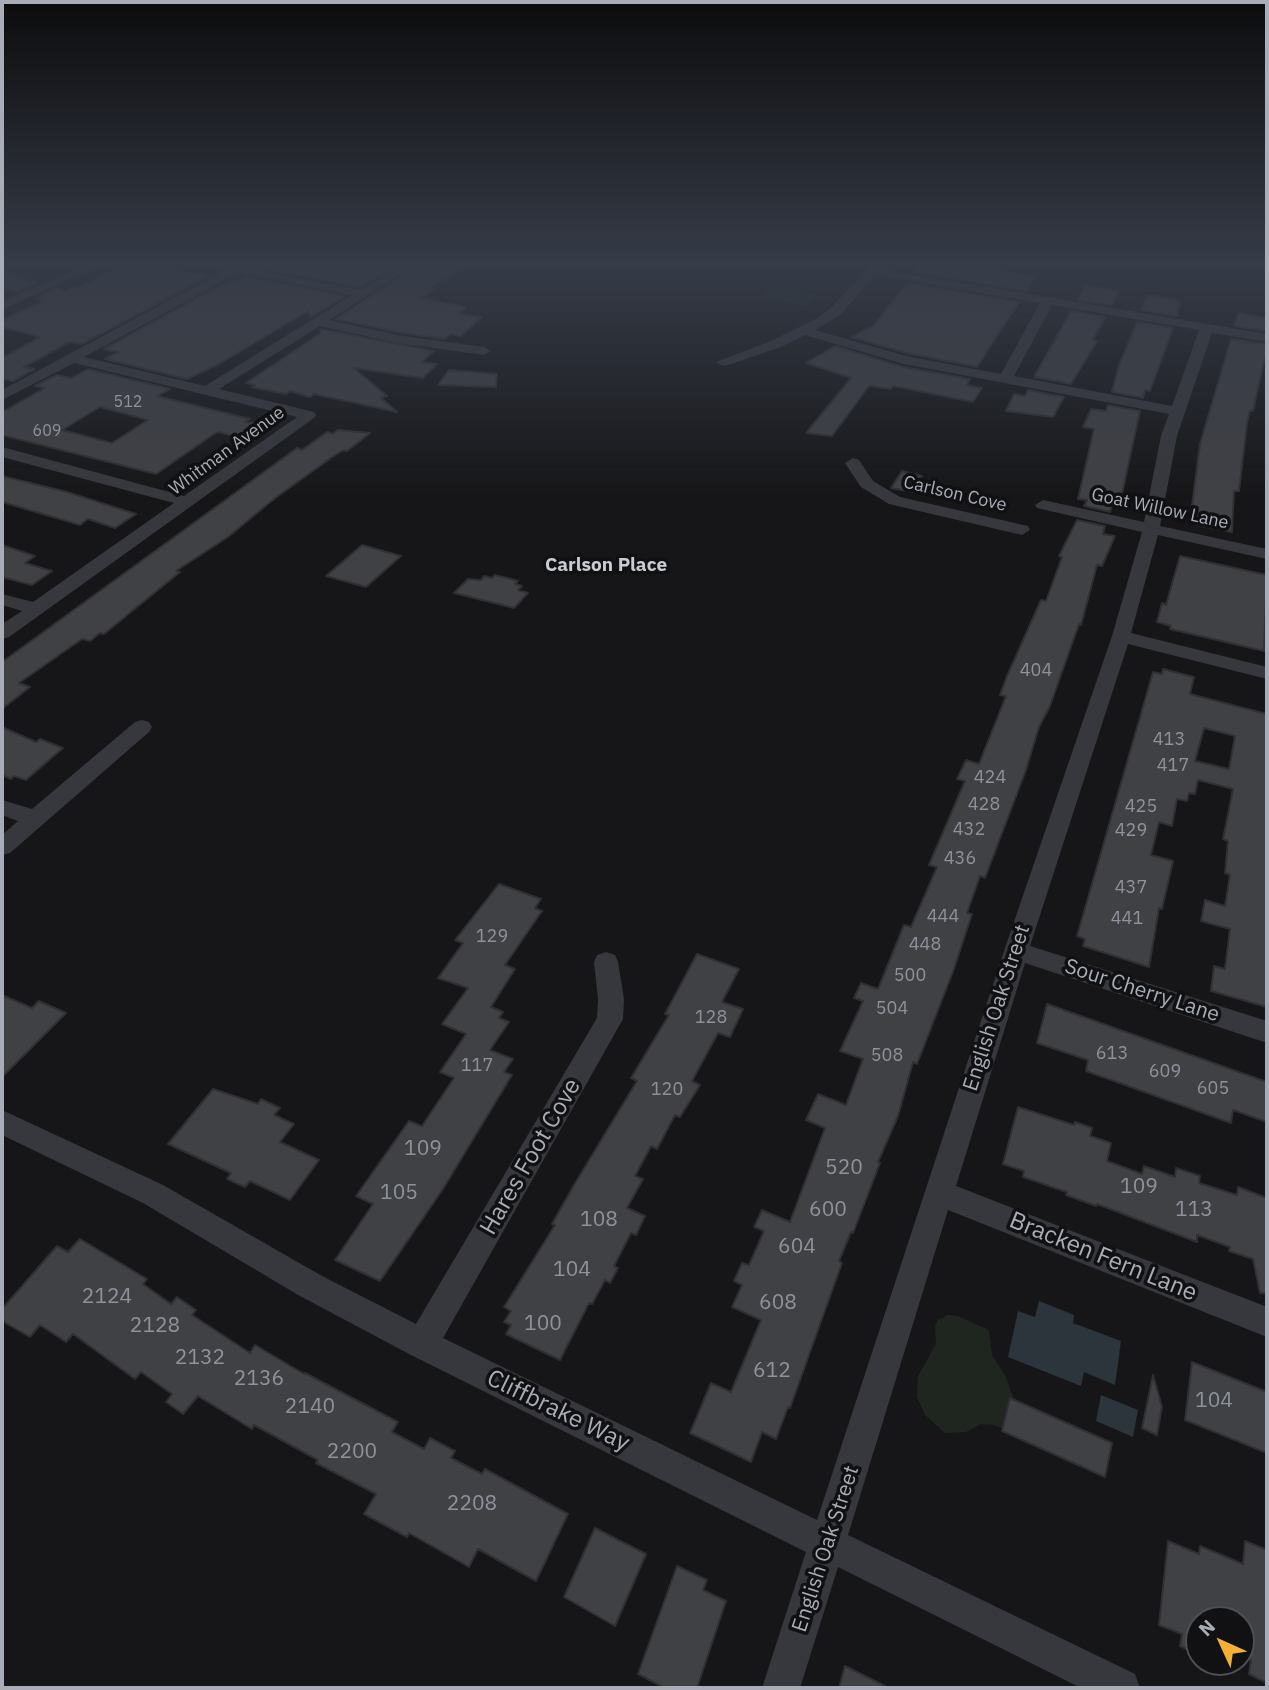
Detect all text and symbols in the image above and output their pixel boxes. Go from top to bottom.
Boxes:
house number: 512 [114,392,142,412]
street label: Whitman Avenue [165,402,289,500]
house number: 609 [33,421,61,441]
street label: Carlson Cove [901,472,1009,516]
street label: Goat Willow Lane [1089,484,1231,534]
district label: Carlson Place [545,555,667,577]
house number: 404 [1020,660,1052,682]
house number: 413 [1153,729,1185,751]
house number: 417 [1157,755,1189,777]
house number: 424 [974,767,1006,789]
house number: 428 [968,794,1000,816]
house number: 425 [1125,796,1157,818]
house number: 432 [953,819,985,841]
house number: 429 [1115,820,1147,842]
house number: 436 [944,848,976,870]
house number: 437 [1115,877,1147,899]
house number: 444 [927,906,959,928]
house number: 441 [1111,908,1143,930]
street label: English Oak Street [958,922,1036,1094]
house number: 129 [476,926,508,948]
house number: 448 [909,934,941,956]
street label: Sour Cherry Lane [1061,954,1223,1028]
house number: 500 [894,965,926,987]
house number: 504 [876,998,908,1020]
house number: 128 [695,1007,727,1029]
house number: 613 [1096,1043,1128,1065]
house number: 508 [871,1045,903,1067]
house number: 117 [461,1055,493,1077]
house number: 609 [1149,1061,1181,1083]
street label: Hares Foot Cove [475,1074,587,1240]
house number: 605 [1197,1078,1229,1100]
house number: 120 [651,1079,683,1101]
house number: 109 [404,1136,442,1162]
house number: 520 [825,1155,863,1181]
house number: 109 [1120,1174,1158,1200]
house number: 105 [380,1180,418,1206]
house number: 600 [809,1197,847,1223]
house number: 113 [1175,1197,1213,1223]
street label: Bracken Fern Lane [1005,1206,1201,1308]
house number: 108 [580,1207,618,1233]
house number: 604 [778,1234,816,1260]
house number: 104 [553,1257,591,1283]
house number: 2124 [82,1284,132,1310]
house number: 608 [759,1290,797,1316]
house number: 100 [524,1311,562,1337]
house number: 2128 [130,1313,180,1339]
house number: 2132 [175,1345,225,1371]
house number: 612 [753,1358,791,1384]
street label: Cliffbrake Way [482,1364,634,1458]
house number: 2136 [234,1366,284,1392]
house number: 104 [1195,1388,1233,1414]
house number: 2140 [285,1394,335,1420]
house number: 2200 [327,1439,377,1465]
street label: English Oak Street [787,1463,865,1635]
house number: 2208 [447,1491,497,1517]
north arrow [1185,1606,1255,1676]
text: N [1193,1614,1220,1641]

